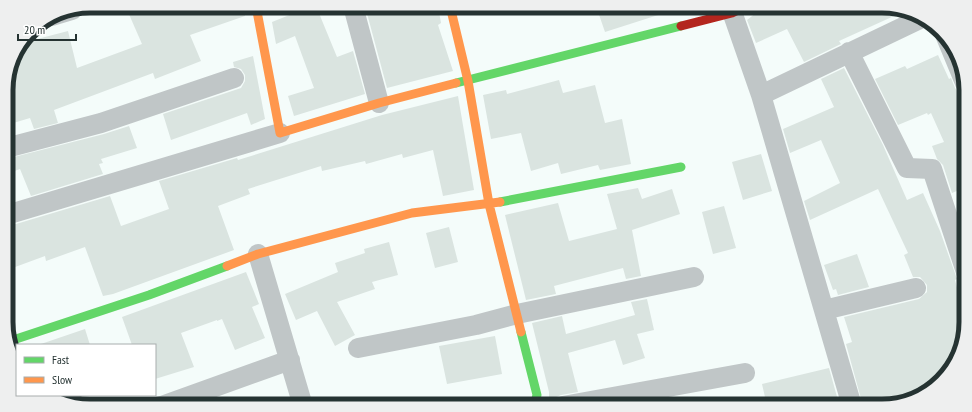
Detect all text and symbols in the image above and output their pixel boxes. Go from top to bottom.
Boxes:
scale bar [18,16,76,42]
text: 20 m [24,22,45,37]
legend [16,344,156,396]
text: Fast [52,352,70,367]
text: Slow [52,372,73,387]

